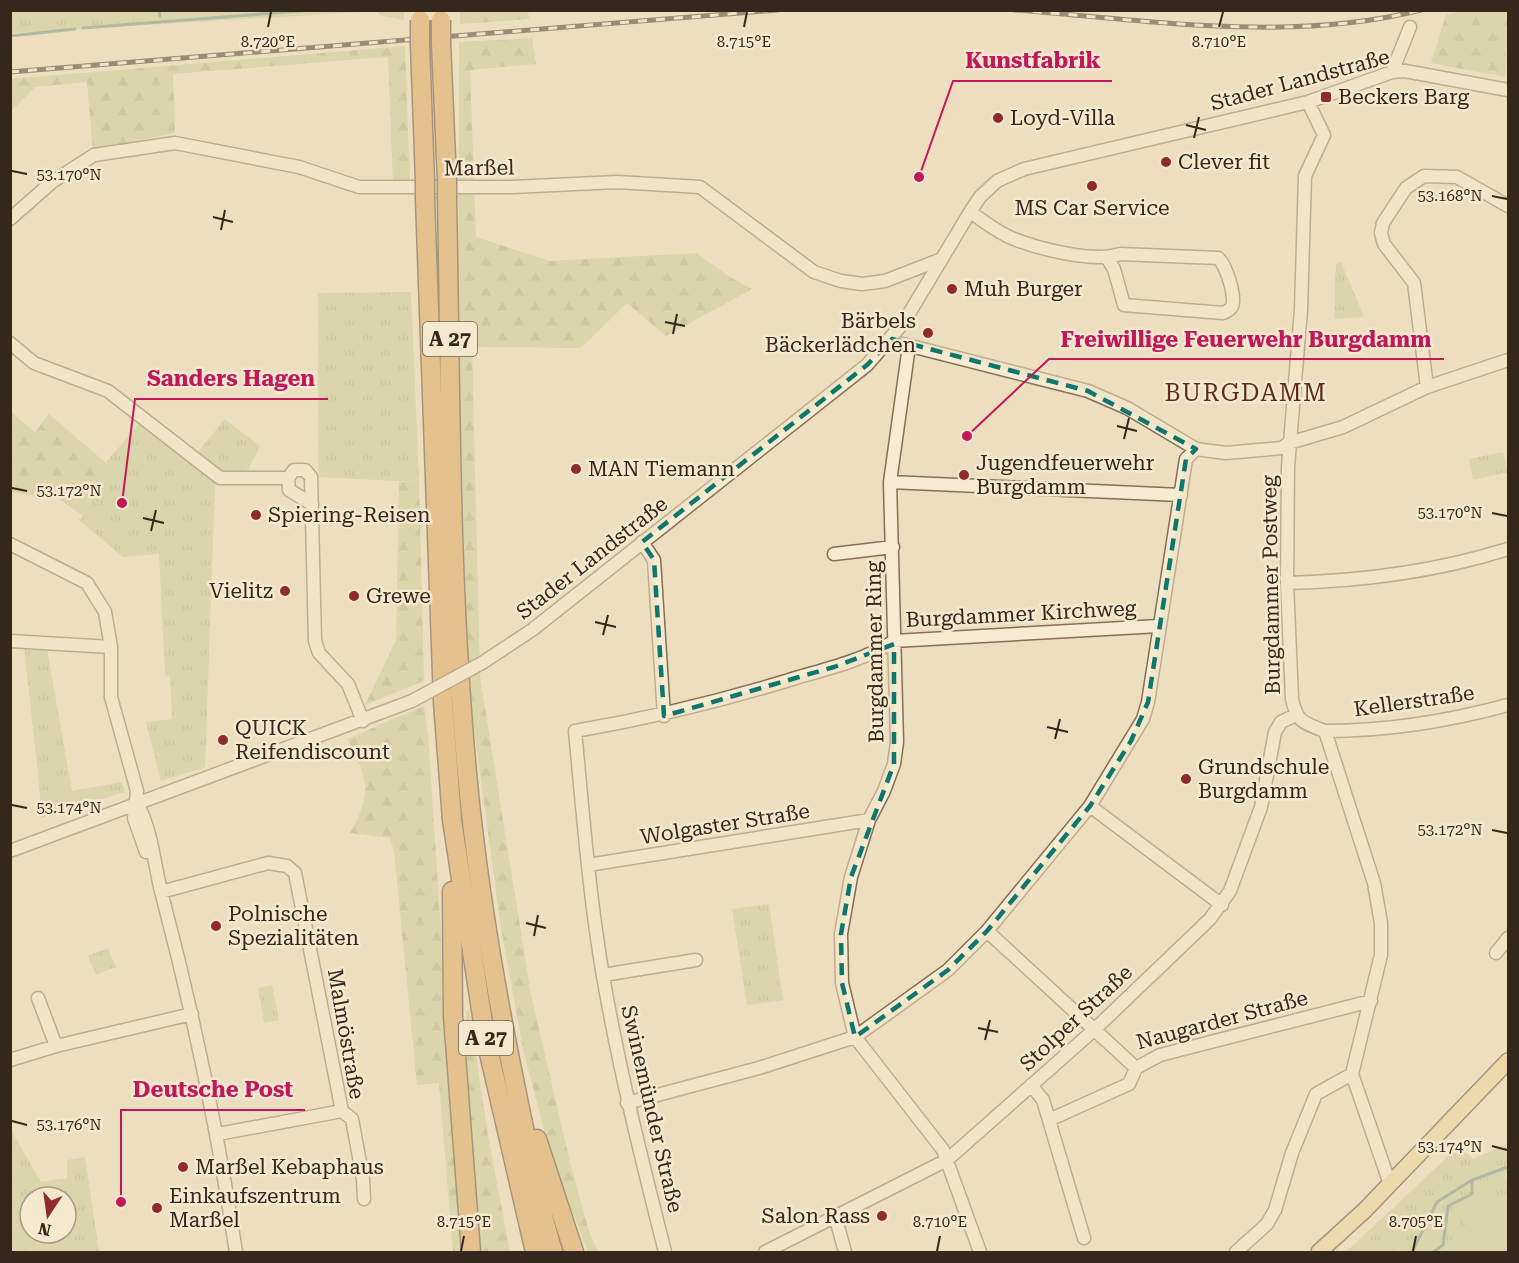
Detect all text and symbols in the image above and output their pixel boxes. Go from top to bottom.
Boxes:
text: 8.720°E [241,33,295,51]
text: 8.715°E [717,33,771,51]
text: 8.710°E [1192,33,1246,51]
callout: Kunstfabrik [953,41,1112,81]
street label: Stader Landstraße [1208,45,1392,115]
text: Kunstfabrik [965,48,1101,73]
place label: Beckers Barg [1338,85,1469,109]
marker: Beckers Barg [1319,90,1333,104]
place label: Loyd-Villa [1010,106,1116,130]
marker: Loyd-Villa [991,111,1005,125]
place label: Clever fit [1178,150,1270,174]
street label: Marßel [443,155,515,181]
marker: Clever fit [1159,155,1173,169]
text: 53.170°N [36,166,102,184]
marker: MS Car Service [1085,179,1099,193]
text: 53.168°N [1417,187,1483,205]
place label: MS Car Service [1015,196,1169,220]
place label: Muh Burger [964,277,1083,301]
marker: Muh Burger [945,282,959,296]
place label: Bärbels Bäckerlädchen [765,309,916,357]
callout: Freiwillige Feuerwehr Burgdamm [1049,319,1444,359]
road number: A 27 [423,322,477,356]
marker: Bärbels Bäckerlädchen [921,326,935,340]
text: Freiwillige Feuerwehr Burgdamm [1061,327,1431,352]
callout: Sanders Hagen [135,359,328,399]
text: Sanders Hagen [147,366,315,391]
district label: BURGDAMM [1165,379,1327,407]
place label: Jugendfeuerwehr Burgdamm [976,451,1155,499]
place label: MAN Tiemann [588,457,735,481]
marker: MAN Tiemann [569,462,583,476]
marker: Jugendfeuerwehr Burgdamm [957,468,971,482]
street label: Burgdammer Postweg [1257,475,1285,695]
text: 53.172°N [36,482,102,500]
street label: Stader Landstraße [512,492,672,624]
place label: Spiering-Reisen [268,503,431,527]
text: 53.170°N [1417,504,1483,522]
marker: Spiering-Reisen [249,508,263,522]
street label: Burgdammer Ring [861,561,889,743]
place label: Vielitz [209,579,273,603]
marker: Vielitz [278,584,292,598]
place label: Grewe [366,584,431,608]
marker: Grewe [347,589,361,603]
street label: Burgdammer Kirchweg [905,596,1137,632]
street label: Kellerstraße [1352,681,1476,721]
place label: QUICK Reifendiscount [235,716,390,764]
marker: QUICK Reifendiscount [216,733,230,747]
place label: Grundschule Burgdamm [1198,755,1329,803]
marker: Grundschule Burgdamm [1179,772,1193,786]
text: 53.174°N [36,799,102,817]
street label: Wolgaster Straße [639,799,811,849]
text: 53.172°N [1417,821,1483,839]
place label: Polnische Spezialitäten [228,902,359,950]
marker: Polnische Spezialitäten [209,919,223,933]
street label: Stolper Straße [1015,960,1137,1076]
street label: Malmöstraße [323,967,369,1101]
street label: Naugarder Straße [1134,986,1310,1054]
street label: Swinemünder Straße [616,1003,688,1215]
road number: A 27 [459,1021,513,1055]
callout: Deutsche Post [121,1070,305,1110]
text: Deutsche Post [133,1077,293,1102]
text: 53.176°N [36,1116,102,1134]
text: 53.174°N [1417,1138,1483,1156]
place label: Marßel Kebaphaus [195,1155,384,1179]
marker: Marßel Kebaphaus [176,1160,190,1174]
place label: Einkaufszentrum Marßel [169,1184,341,1232]
north arrow [18,1185,78,1245]
marker: Einkaufszentrum Marßel [150,1201,164,1215]
place label: Salon Rass [762,1204,870,1228]
marker: Salon Rass [875,1209,889,1223]
text: 8.715°E [437,1213,491,1231]
text: 8.710°E [913,1213,967,1231]
text: 8.705°E [1389,1213,1443,1231]
text: N [37,1218,53,1240]

